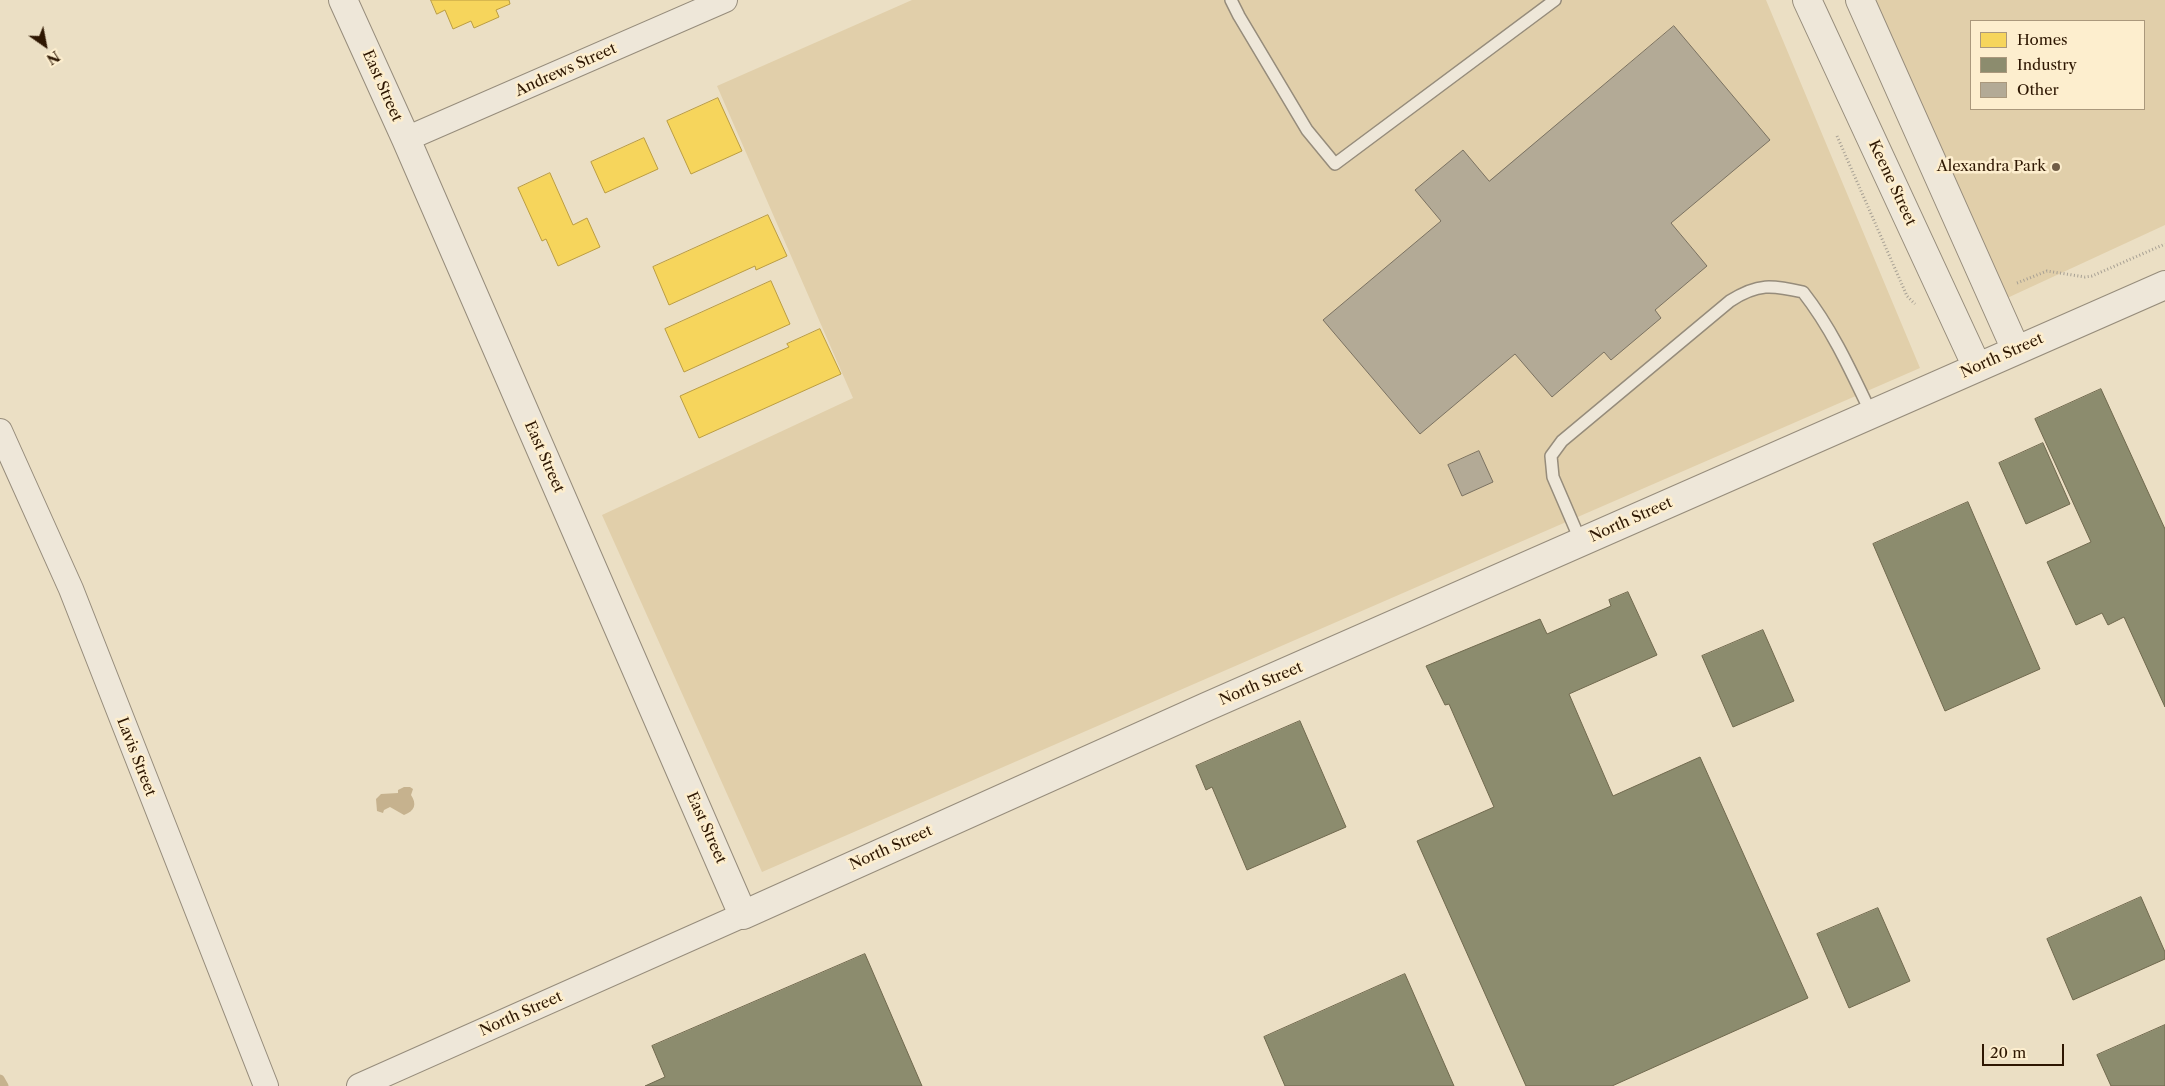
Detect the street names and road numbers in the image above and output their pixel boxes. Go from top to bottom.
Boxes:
street label: Andrews Street [513,40,619,100]
street label: East Street [358,47,406,125]
street label: Keene Street [1864,137,1920,229]
street label: North Street [1958,330,2046,382]
street label: East Street [520,418,568,496]
street label: North Street [1587,494,1675,546]
street label: North Street [1217,658,1305,710]
street label: Lavis Street [113,715,159,799]
street label: East Street [682,789,730,867]
street label: North Street [847,822,935,874]
street label: North Street [477,988,565,1040]

